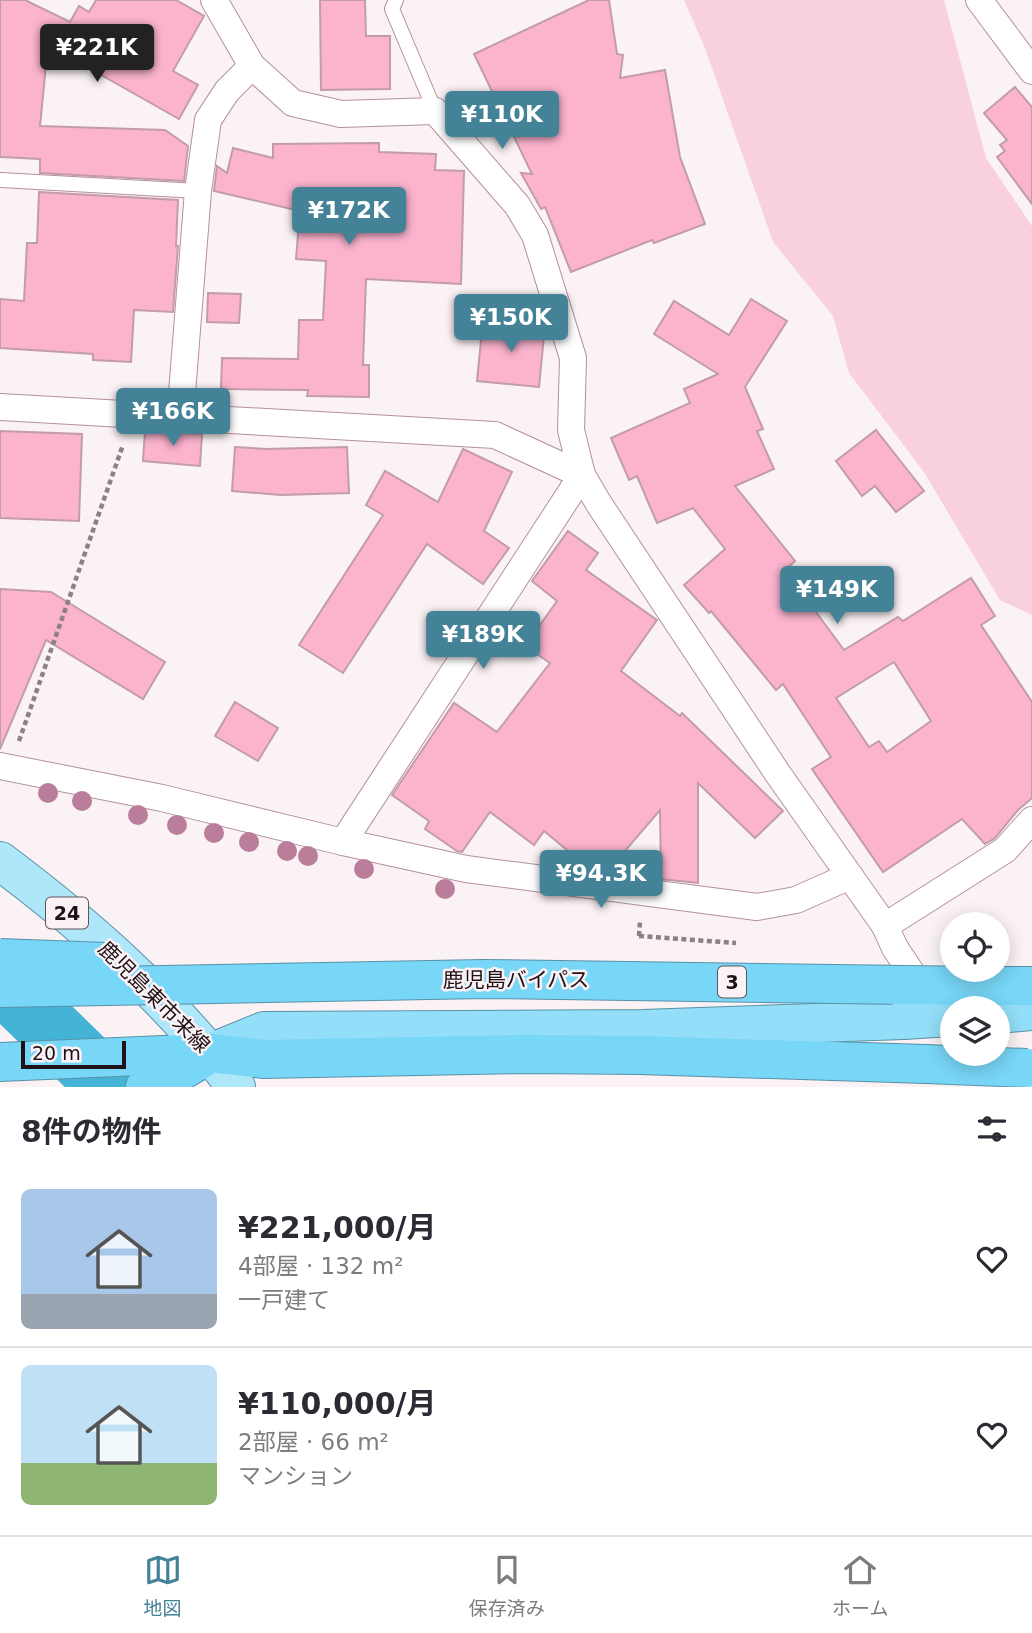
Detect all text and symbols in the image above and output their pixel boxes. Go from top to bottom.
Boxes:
pin: ¥221K [48,24,146,84]
text: ¥221K [56,34,138,60]
pin: ¥110K [453,92,551,151]
text: ¥110K [461,101,543,127]
pin: ¥172K [300,188,398,247]
text: ¥172K [308,197,390,223]
pin: ¥150K [462,294,560,354]
text: ¥150K [470,304,552,330]
pin: ¥166K [124,388,222,448]
text: ¥166K [132,398,214,424]
pin: ¥149K [788,566,886,626]
text: ¥149K [796,576,878,602]
pin: ¥189K [434,612,532,671]
text: ¥189K [442,621,524,647]
pin: ¥94.3K [544,850,658,910]
text: ¥94.3K [556,860,646,886]
road number: 24 [46,897,88,928]
map controls [940,912,1010,1066]
button: locate [940,912,1010,982]
street label: 鹿児島東市来線 [94,937,214,1057]
road number: 3 [718,966,746,998]
street label: 鹿児島バイパス [443,968,589,992]
button: layers [940,996,1010,1066]
scale bar [21,1038,126,1070]
text: 20 m [32,1042,81,1064]
icon: filters [973,1110,1011,1148]
text: 8件の物件 [21,1114,162,1149]
text: ¥221,000/月 [238,1210,436,1245]
icon: home [77,1217,161,1301]
icon: heart [973,1240,1011,1278]
text: 4部屋 · 132 m² [238,1253,403,1279]
text: 一戸建て [238,1287,330,1313]
text: ¥110,000/月 [238,1386,436,1421]
icon: home [77,1393,161,1477]
icon: heart [973,1416,1011,1454]
text: 2部屋 · 66 m² [238,1429,389,1455]
text: マンション [238,1463,353,1489]
tab: 地図 [144,1551,182,1620]
tab: 保存済み [469,1551,545,1620]
tab: ホーム [832,1551,888,1620]

